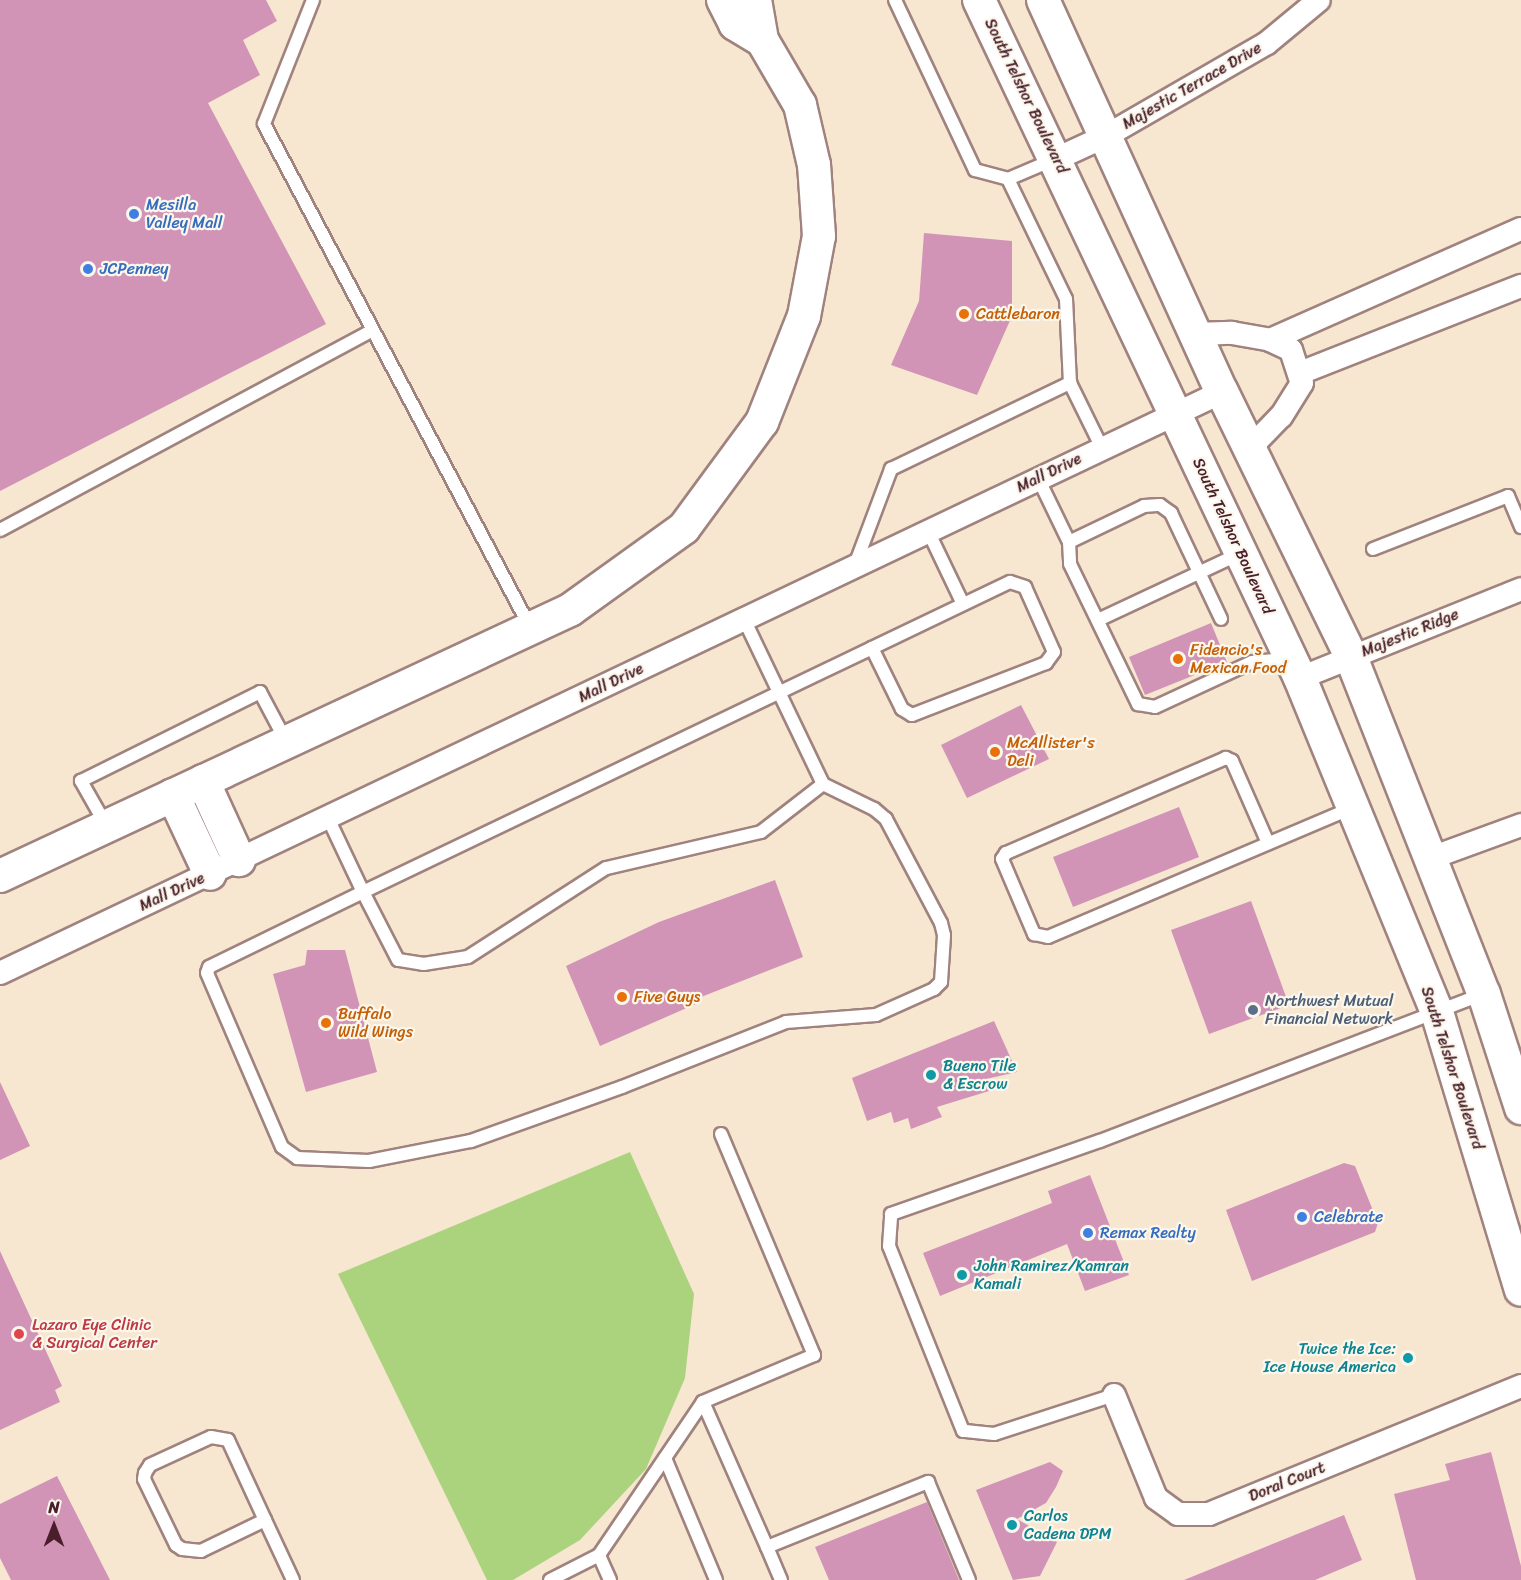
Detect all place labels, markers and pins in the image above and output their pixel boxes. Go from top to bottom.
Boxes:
place label: Mesilla Valley Mall [146,195,222,233]
marker: Mesilla Valley Mall [127,207,141,221]
place label: JCPenney [100,259,169,279]
marker: JCPenney [81,262,95,276]
place label: Cattlebaron [976,304,1060,324]
marker: Cattlebaron [957,307,971,321]
place label: Fidencio's Mexican Food [1190,640,1286,678]
marker: Fidencio's Mexican Food [1171,652,1185,666]
place label: McAllister's Deli [1007,733,1095,771]
marker: McAllister's Deli [988,745,1002,759]
place label: Five Guys [634,987,701,1007]
marker: Five Guys [615,990,629,1004]
place label: Northwest Mutual Financial Network [1265,991,1393,1029]
marker: Northwest Mutual Financial Network [1246,1003,1260,1017]
place label: Buffalo Wild Wings [338,1004,412,1042]
marker: Buffalo Wild Wings [319,1016,333,1030]
place label: Bueno Tile & Escrow [943,1056,1017,1094]
marker: Bueno Tile & Escrow [924,1068,938,1082]
place label: Celebrate [1314,1207,1383,1227]
marker: Celebrate [1295,1210,1309,1224]
place label: Remax Realty [1100,1223,1196,1243]
marker: Remax Realty [1081,1226,1095,1240]
place label: John Ramirez/Kamran Kamali [974,1256,1128,1294]
marker: John Ramirez/Kamran Kamali [955,1268,969,1282]
place label: Lazaro Eye Clinic & Surgical Center [32,1315,157,1353]
marker: Lazaro Eye Clinic & Surgical Center [10,1325,28,1343]
place label: Twice the Ice: Ice House America [1264,1339,1396,1377]
marker: Twice the Ice: Ice House America [1401,1351,1415,1365]
place label: Carlos Cadena DPM [1024,1506,1111,1544]
marker: Carlos Cadena DPM [1005,1518,1019,1532]

